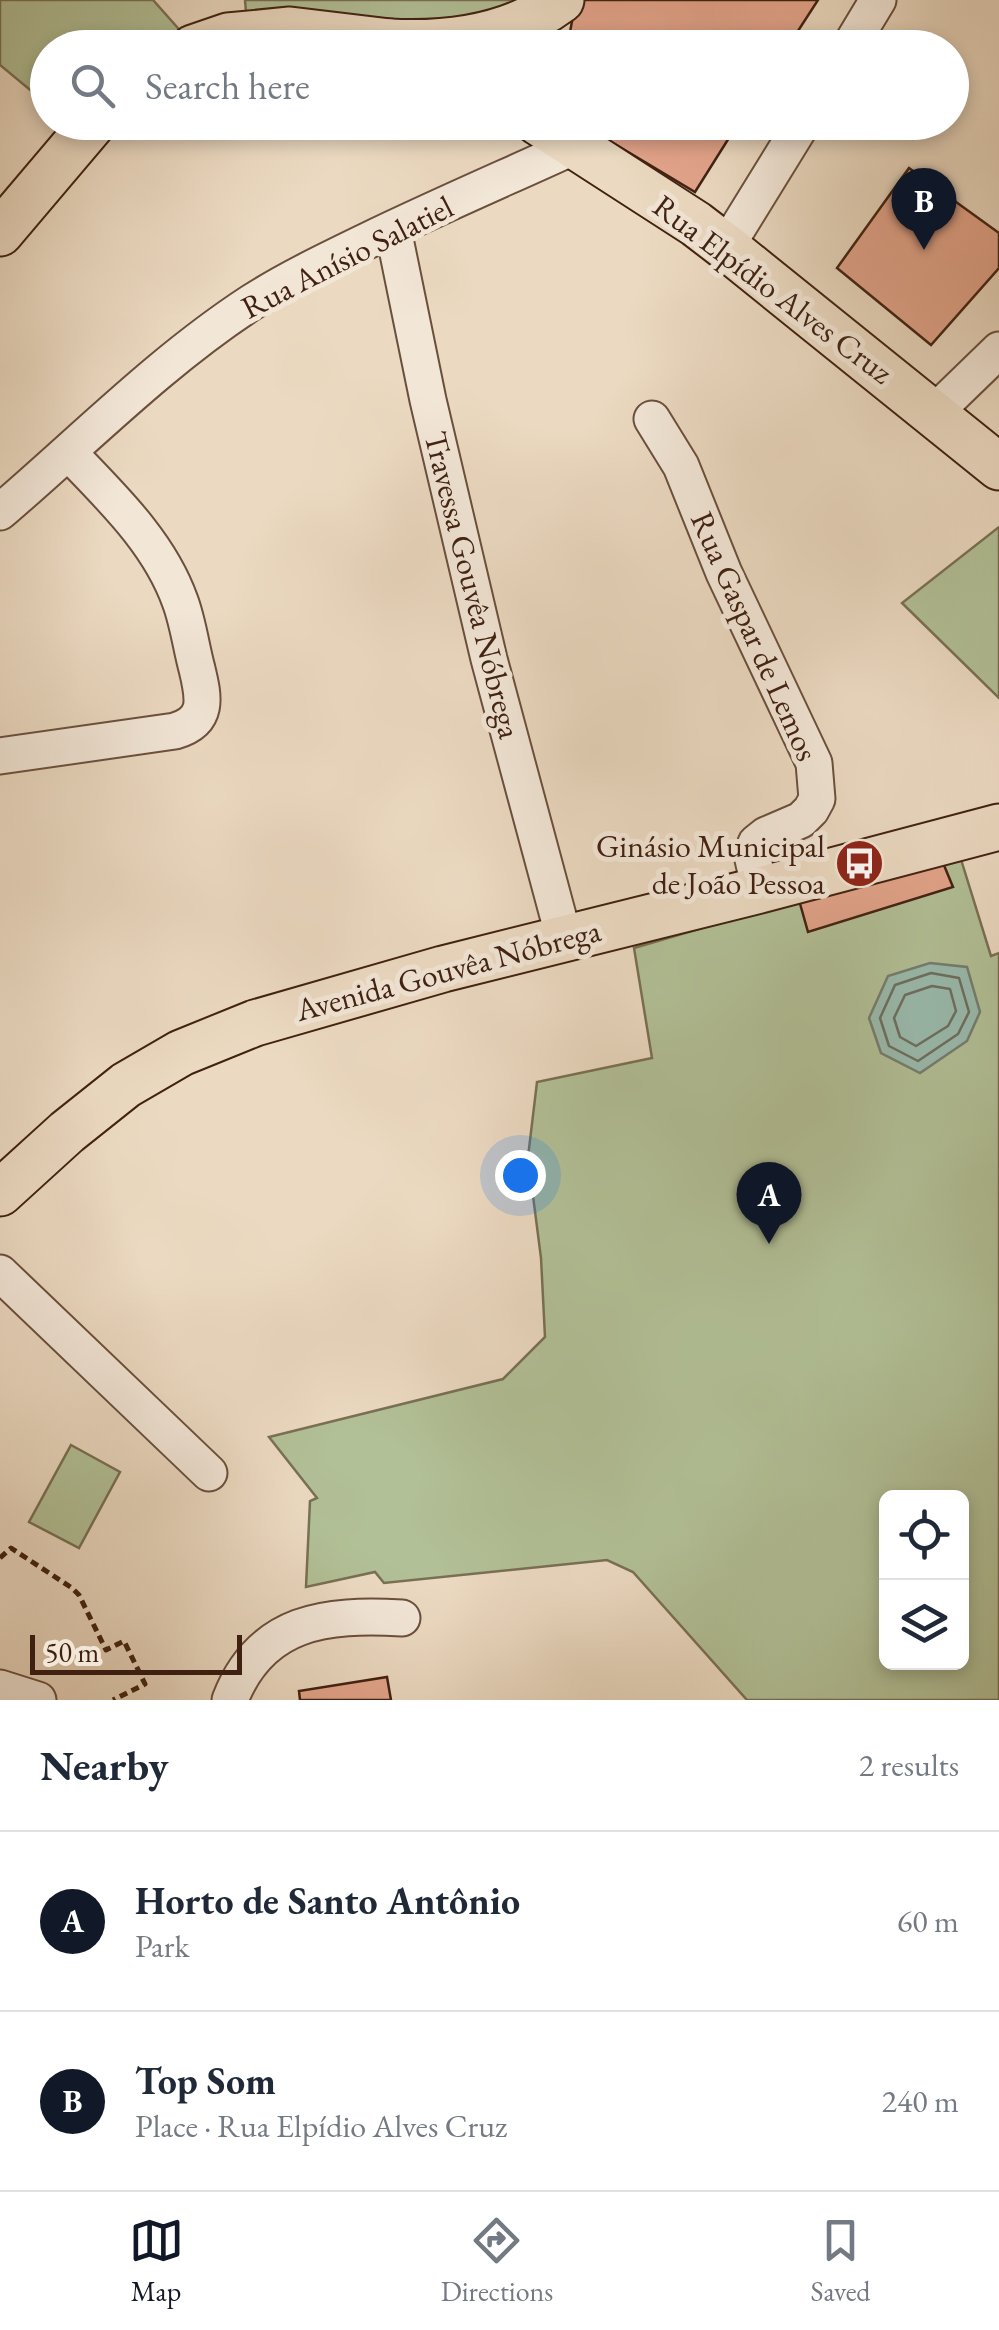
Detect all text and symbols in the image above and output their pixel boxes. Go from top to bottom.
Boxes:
search box [30,30,969,140]
icon: search [65,58,120,113]
text: Search here [145,61,310,110]
pin: B [892,168,956,250]
street label: Rua Anísio Salatiel [234,185,460,328]
street label: Rua Elpídio Alves Cruz [645,185,901,393]
street label: Travessa Gouvêa Nóbrega [415,427,532,743]
street label: Rua Gaspar de Lemos [681,505,829,767]
place label: Ginásio Municipal de João Pessoa [596,825,825,904]
bus stop icon: Ginásio Municipal de João Pessoa [834,838,886,890]
street label: Avenida Gouvêa Nóbrega [290,909,605,1031]
your location [495,1150,546,1201]
pin: A [736,1162,802,1244]
map controls [879,1490,969,1670]
button: locate [879,1490,969,1580]
button: layers [879,1580,969,1670]
scale bar [30,1630,242,1674]
text: 50 m [45,1634,99,1670]
text: Nearby [40,1738,169,1793]
text: 2 results [859,1744,959,1786]
text: Horto de Santo Antônio [135,1876,520,1925]
text: A [61,1900,84,1942]
text: 60 m [897,1900,959,1942]
text: Park [135,1925,190,1967]
text: Top Som [135,2056,276,2105]
text: B [62,2080,83,2122]
text: 240 m [882,2080,959,2122]
text: Place · Rua Elpídio Alves Cruz [135,2105,507,2147]
tab: Map [129,2213,184,2309]
tab: Directions [441,2213,553,2309]
tab: Saved [810,2213,870,2309]

